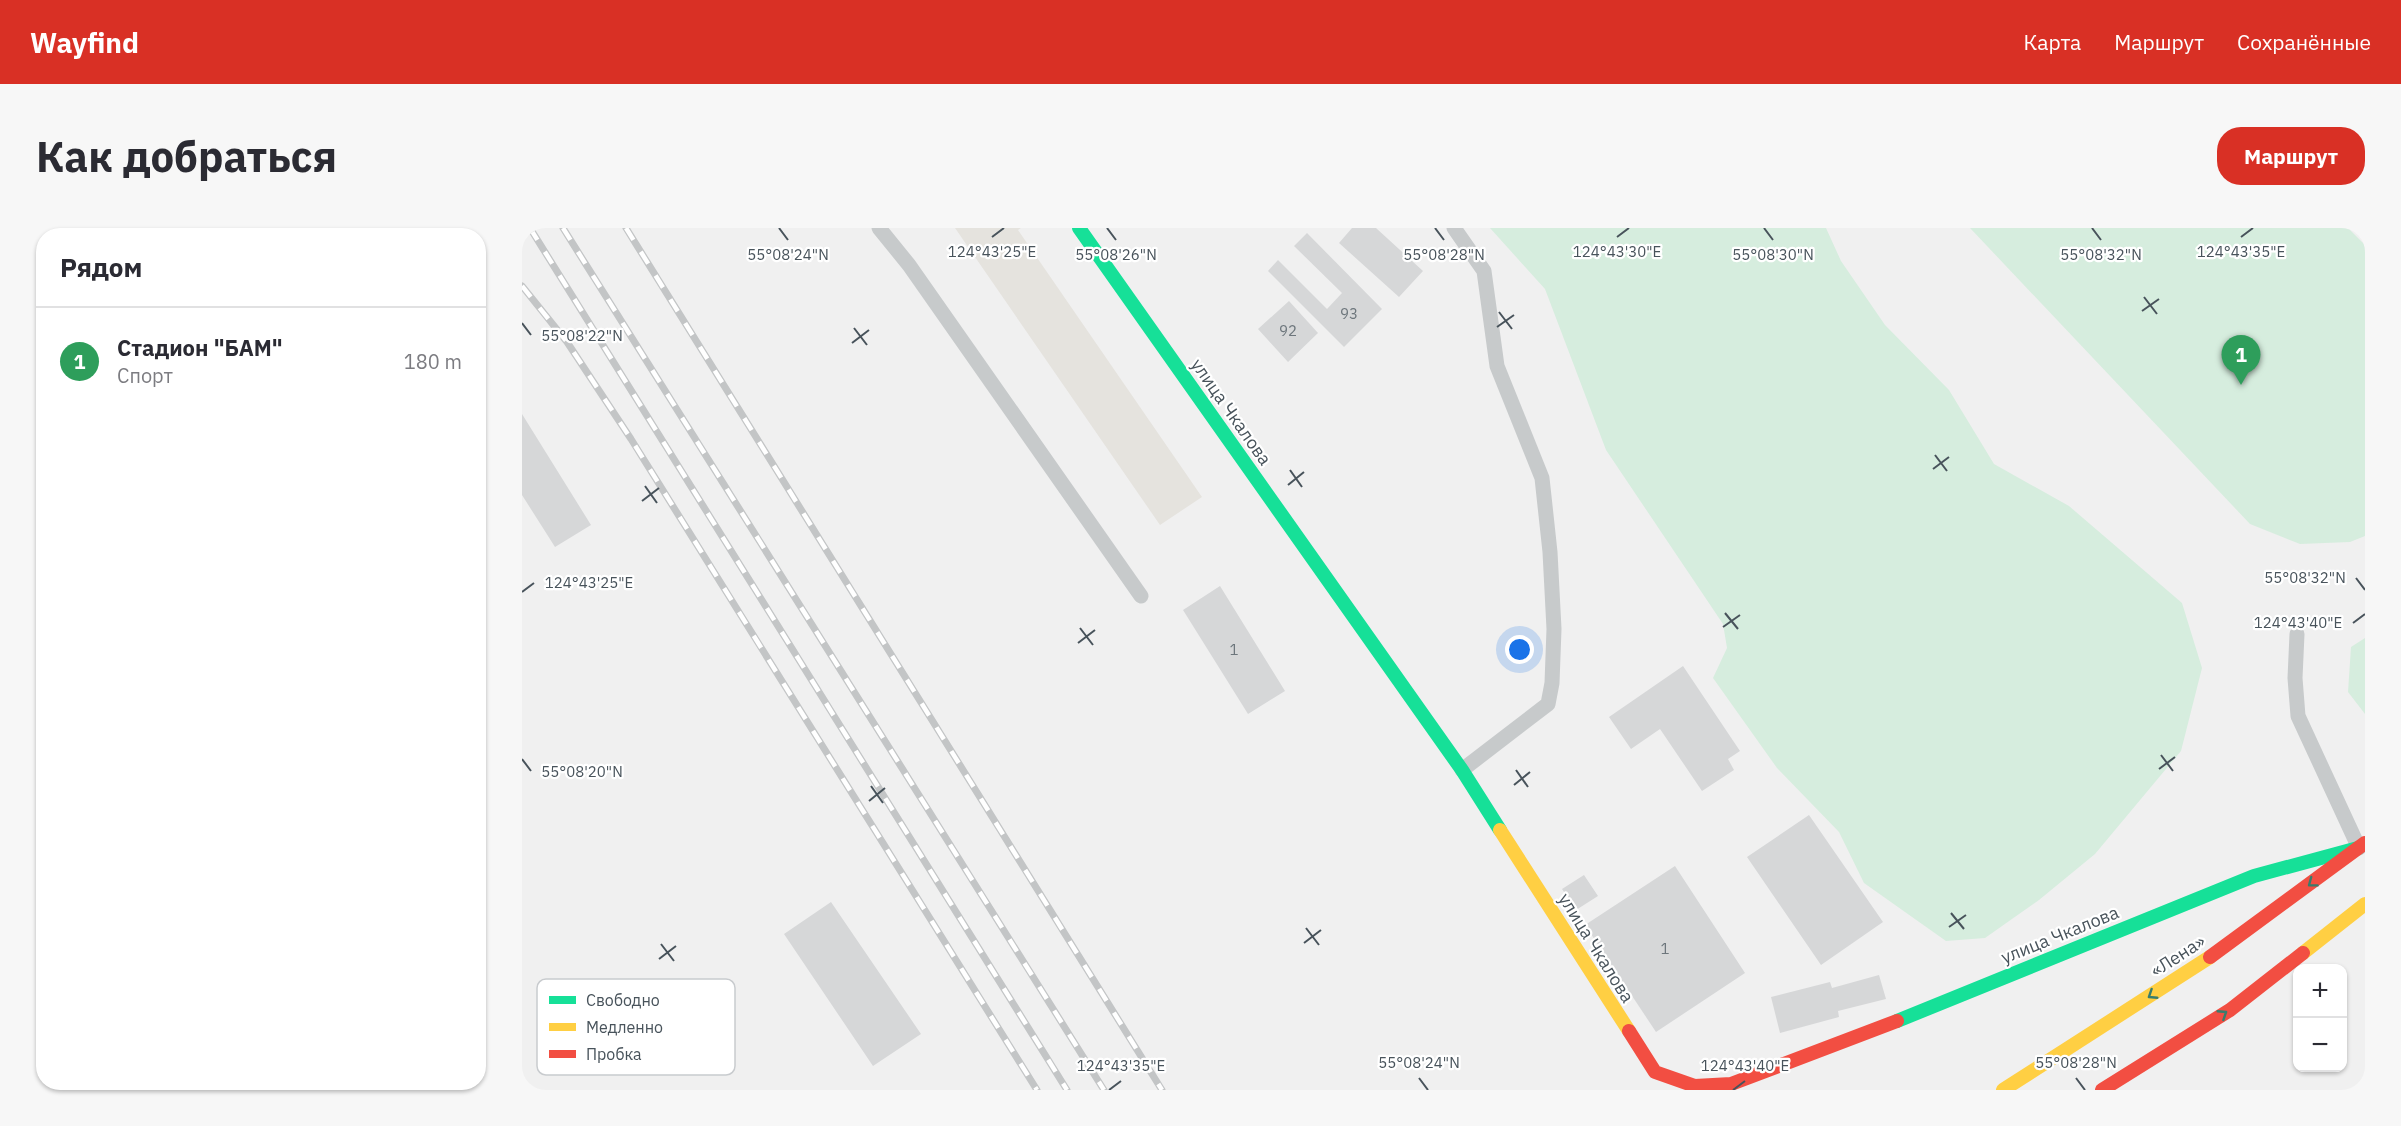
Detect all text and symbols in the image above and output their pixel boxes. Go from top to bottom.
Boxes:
text: Wayfind [30,24,139,61]
text: Карта [2023,28,2081,56]
text: Маршрут [2114,28,2204,56]
text: Сохранённые [2237,28,2371,56]
button: Маршрут [2217,127,2365,185]
text: Как добраться [36,129,337,184]
text: 124°43'25"E [948,242,1036,261]
text: 124°43'30"E [1573,242,1661,261]
text: 124°43'35"E [2197,242,2285,261]
text: 55°08'24"N [747,245,829,264]
text: 55°08'26"N [1075,245,1157,264]
text: 55°08'28"N [1403,245,1485,264]
text: 55°08'30"N [1732,245,1814,264]
text: 55°08'32"N [2060,245,2142,264]
text: Рядом [60,250,142,284]
house number: 93 [1340,304,1358,323]
house number: 92 [1279,321,1297,340]
text: 55°08'22"N [541,326,623,345]
text: Стадион "БАМ" [117,333,283,362]
pin: 1 [2222,336,2260,385]
text: 1 [74,348,86,375]
text: 180 m [404,348,462,375]
street label: улица Чкалова [1186,354,1277,470]
text: Спорт [117,362,173,389]
text: 55°08'32"N [2264,568,2346,587]
text: 124°43'25"E [545,573,633,592]
text: 124°43'40"E [2254,613,2342,632]
your location [1505,635,1534,664]
house number: 1 [1229,640,1239,659]
text: 55°08'20"N [541,762,623,781]
one-way arrow [2307,876,2318,887]
street label: улица Чкалова [1554,889,1640,1007]
street label: улица Чкалова [1998,900,2122,969]
street label: «Лена» [2146,929,2209,982]
house number: 1 [1660,939,1670,958]
map controls [2293,964,2347,1072]
button: + [2293,964,2347,1018]
legend [537,979,735,1075]
one-way arrow [2148,987,2158,999]
text: Свободно [586,990,660,1010]
one-way arrow [2216,1010,2227,1021]
text: Медленно [586,1017,663,1037]
button: − [2293,1018,2347,1072]
text: Пробка [586,1044,642,1064]
text: 55°08'24"N [1378,1053,1460,1072]
text: 55°08'28"N [2035,1053,2117,1072]
text: 124°43'35"E [1077,1056,1165,1075]
text: 124°43'40"E [1701,1056,1789,1075]

